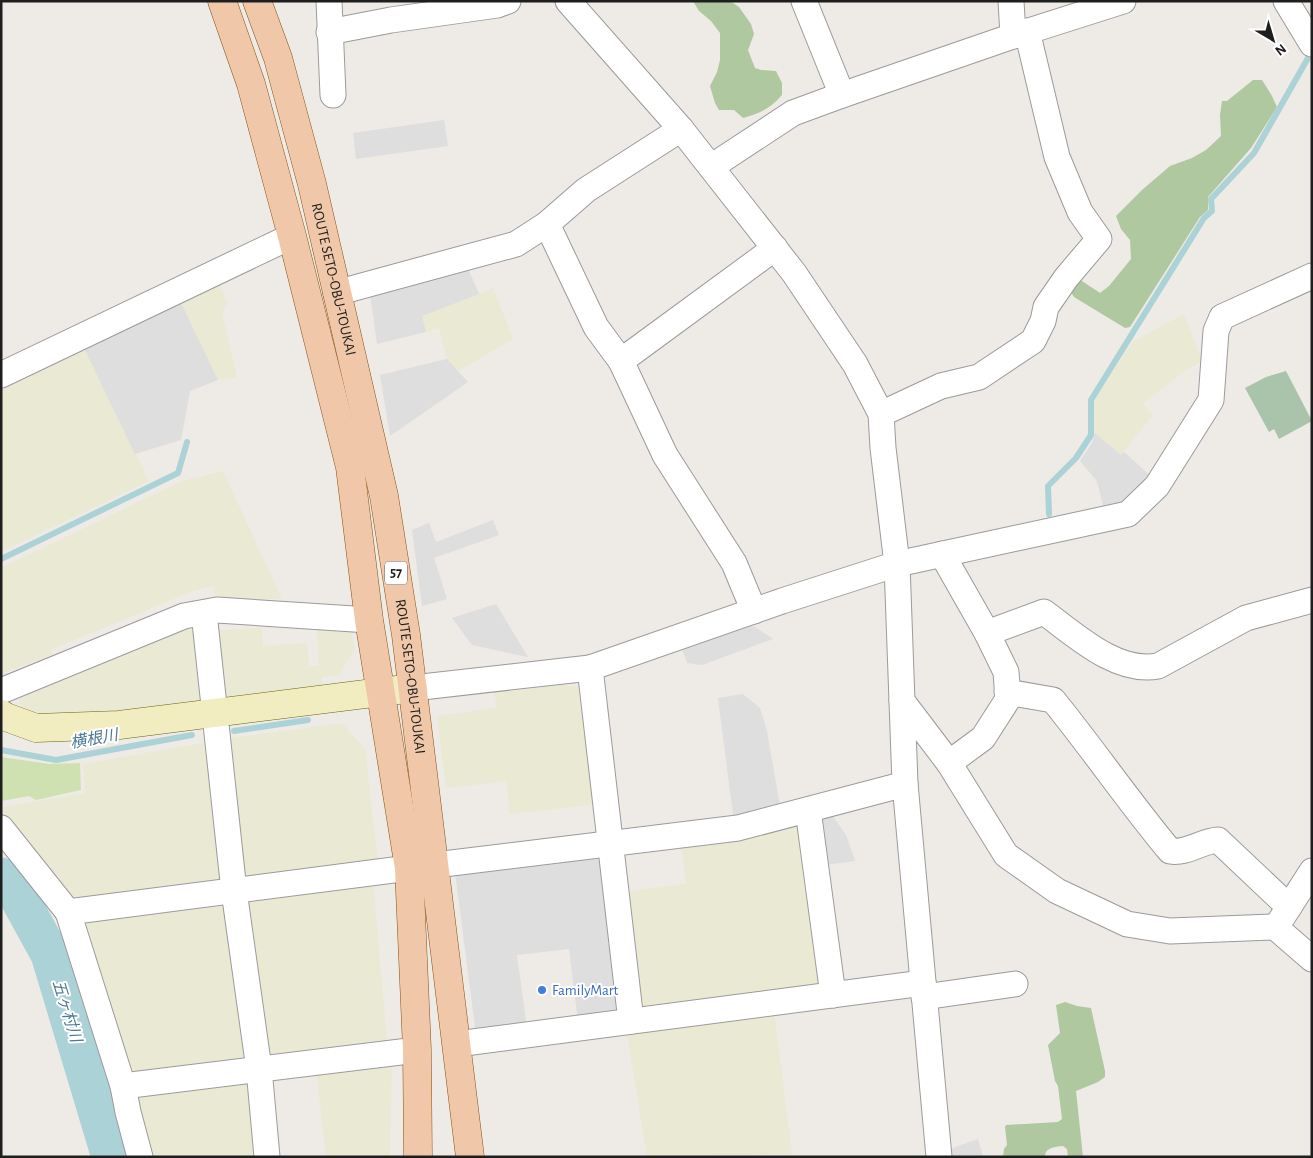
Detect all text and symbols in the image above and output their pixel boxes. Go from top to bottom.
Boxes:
north arrow [1248,15,1298,65]
text: N [1272,41,1289,58]
street label: ROUTE SETO-OBU-TOUKAI [309,201,359,357]
road number: 57 [385,562,407,584]
street label: ROUTE SETO-OBU-TOUKAI [393,598,428,755]
water label: 横根川 [69,726,121,751]
water label: 五ヶ村川 [50,978,86,1046]
place label: FamilyMart [552,983,619,998]
marker: FamilyMart [536,984,548,996]

